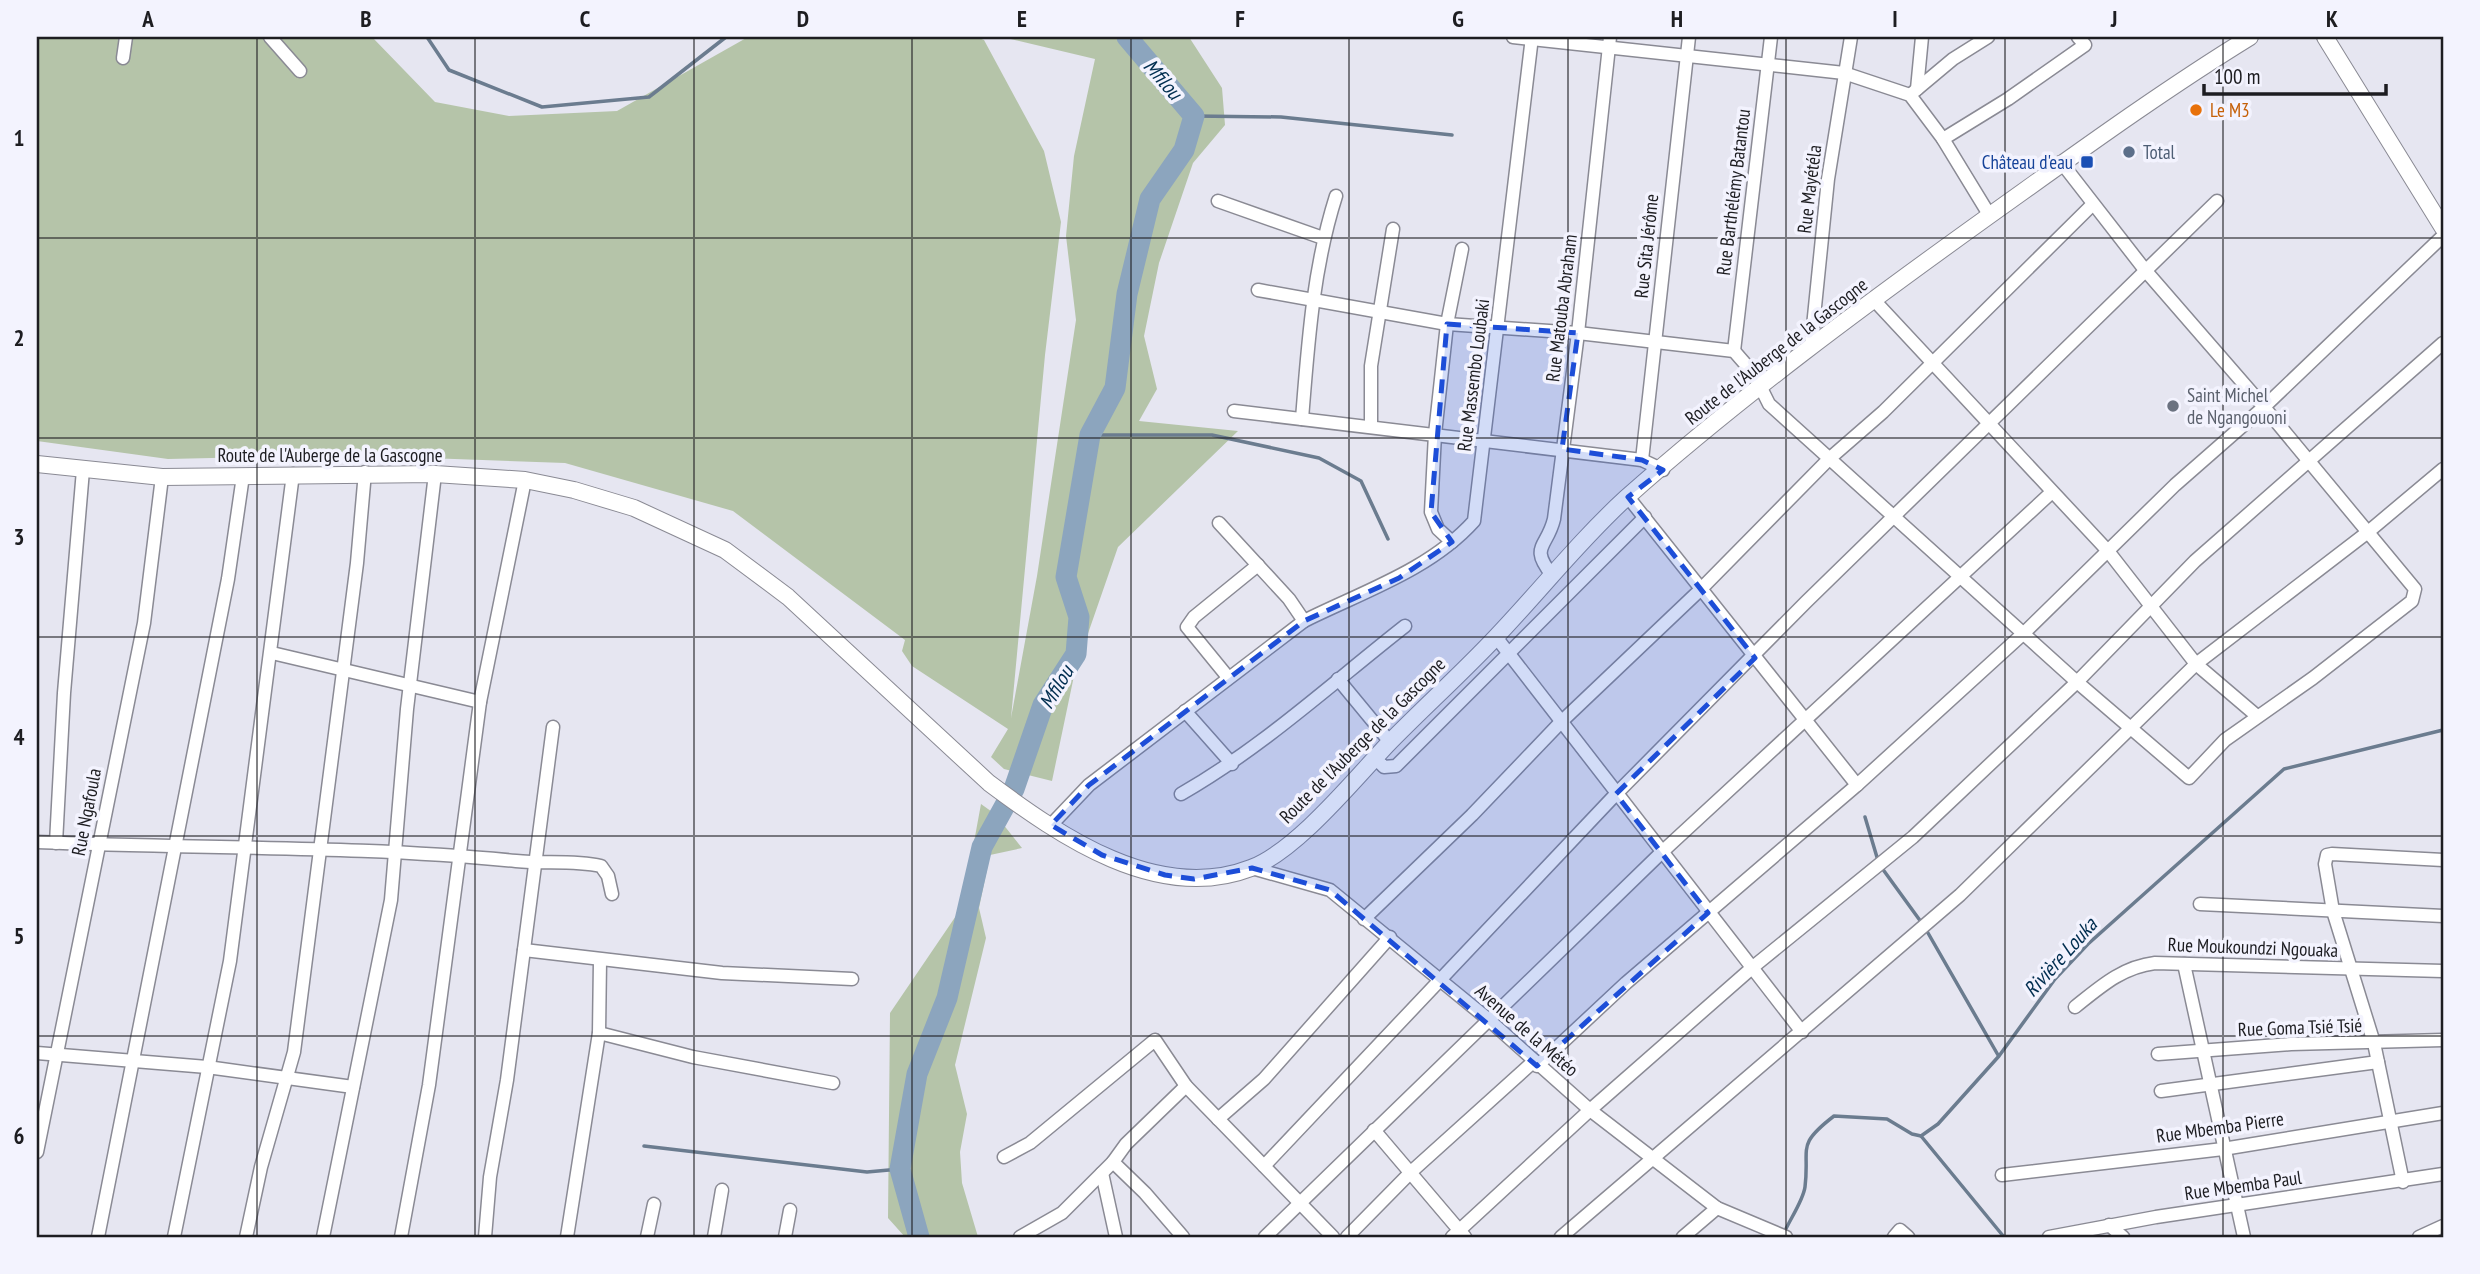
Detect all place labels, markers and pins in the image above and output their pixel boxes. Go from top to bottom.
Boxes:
place label: Le M3 [2210,98,2250,122]
marker: Le M3 [2188,102,2204,118]
place label: Total [2143,140,2176,164]
marker: Total [2121,144,2137,160]
place label: Château d'eau [1982,150,2073,174]
marker: Château d'eau [2079,154,2095,170]
place label: Saint Michel de Ngangouoni [2187,383,2287,429]
marker: Saint Michel de Ngangouoni [2165,398,2181,414]

